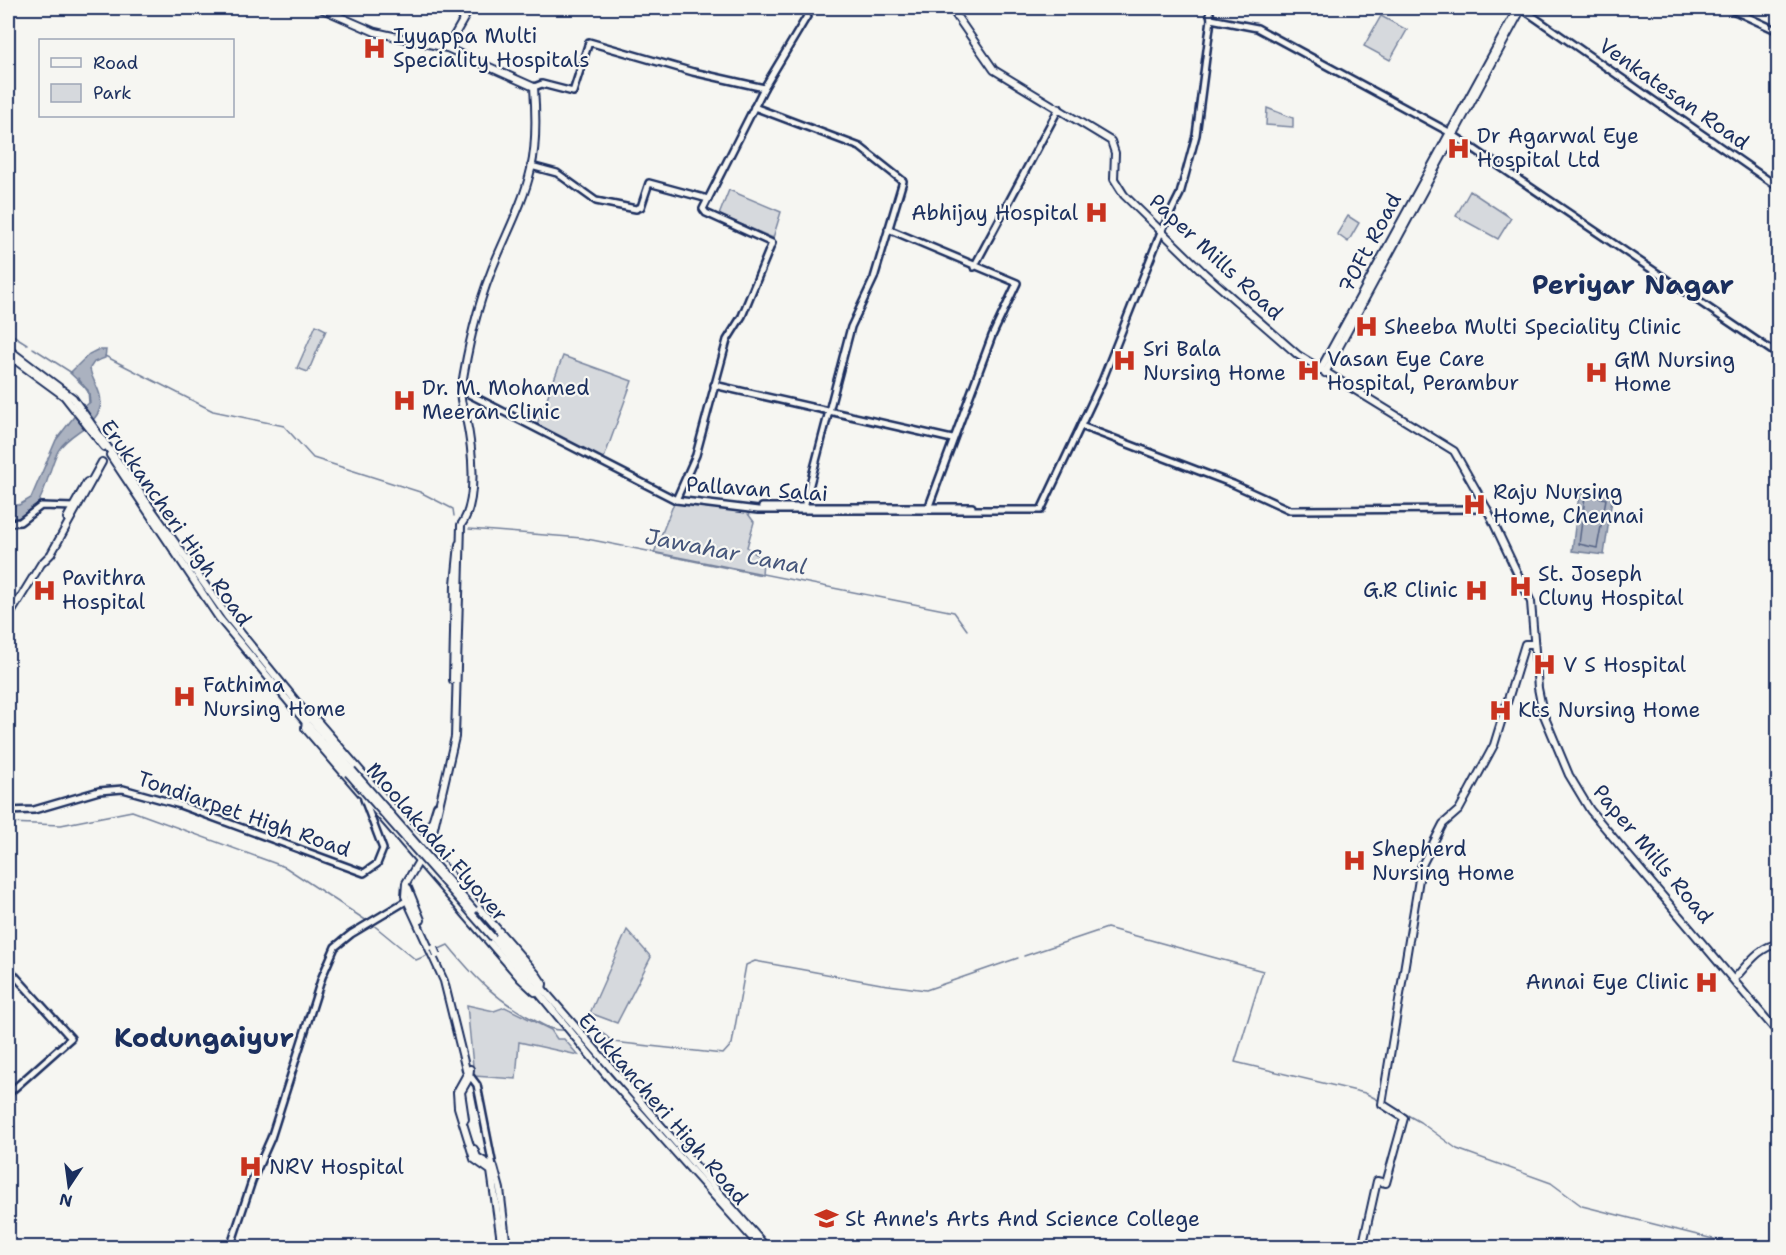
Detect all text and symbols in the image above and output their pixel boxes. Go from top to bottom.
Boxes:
place label: Iyyappa Multi Speciality Hospitals [393,22,590,74]
street label: Venkatesan Road [1593,32,1755,156]
hospital icon: Iyyappa Multi Speciality Hospitals [362,35,388,61]
legend [39,39,234,117]
text: Road [93,51,138,75]
text: Park [93,81,132,105]
place label: Dr Agarwal Eye Hospital Ltd [1477,122,1639,174]
hospital icon: Dr Agarwal Eye Hospital Ltd [1446,135,1472,161]
street label: Paper Mills Road [1143,188,1289,326]
street label: 70Ft Road [1332,188,1408,298]
place label: Abhijay Hospital [911,199,1079,227]
hospital icon: Abhijay Hospital [1083,200,1109,226]
district label: Periyar Nagar [1532,266,1734,303]
place label: Sheeba Multi Speciality Clinic [1384,313,1681,341]
hospital icon: Sheeba Multi Speciality Clinic [1353,314,1379,340]
place label: Sri Bala Nursing Home [1143,335,1286,387]
place label: Vasan Eye Care Hospital, Perambur [1327,345,1519,397]
place label: GM Nursing Home [1614,346,1735,398]
hospital icon: Sri Bala Nursing Home [1112,348,1138,374]
hospital icon: Vasan Eye Care Hospital, Perambur [1296,358,1322,384]
hospital icon: GM Nursing Home [1583,359,1609,385]
place label: Dr. M. Mohamed Meeran Clinic [422,374,590,426]
hospital icon: Dr. M. Mohamed Meeran Clinic [391,387,417,413]
street label: Erukkancheri High Road [94,414,258,632]
street label: Pallavan Salai [685,470,829,508]
place label: Raju Nursing Home, Chennai [1493,478,1644,530]
hospital icon: Raju Nursing Home, Chennai [1462,491,1488,517]
water label: Jawahar Canal [642,522,809,581]
place label: St. Joseph Cluny Hospital [1538,560,1684,612]
place label: Pavithra Hospital [62,564,146,616]
hospital icon: St. Joseph Cluny Hospital [1507,573,1533,599]
place label: G.R Clinic [1363,576,1458,604]
hospital icon: Pavithra Hospital [31,577,57,603]
hospital icon: G.R Clinic [1463,577,1489,603]
place label: V S Hospital [1563,651,1687,679]
hospital icon: V S Hospital [1532,652,1558,678]
place label: Fathima Nursing Home [203,671,346,723]
hospital icon: Fathima Nursing Home [172,684,198,710]
place label: Kts Nursing Home [1518,696,1700,724]
hospital icon: Kts Nursing Home [1487,697,1513,723]
street label: Moolakadai Flyover [360,756,514,928]
street label: Tondiarpet High Road [134,764,354,864]
street label: Paper Mills Road [1587,779,1719,929]
place label: Shepherd Nursing Home [1372,835,1515,887]
hospital icon: Shepherd Nursing Home [1341,848,1367,874]
place label: Annai Eye Clinic [1525,968,1689,996]
hospital icon: Annai Eye Clinic [1694,969,1720,995]
street label: Erukkancheri High Road [572,1007,754,1211]
district label: Kodungaiyur [114,1019,294,1056]
place label: NRV Hospital [269,1153,405,1181]
hospital icon: NRV Hospital [238,1154,264,1180]
north arrow [39,1156,99,1216]
text: N [57,1188,74,1212]
place label: St Anne's Arts And Science College [845,1205,1200,1233]
school or university icon: St Anne's Arts And Science College [814,1206,840,1232]

